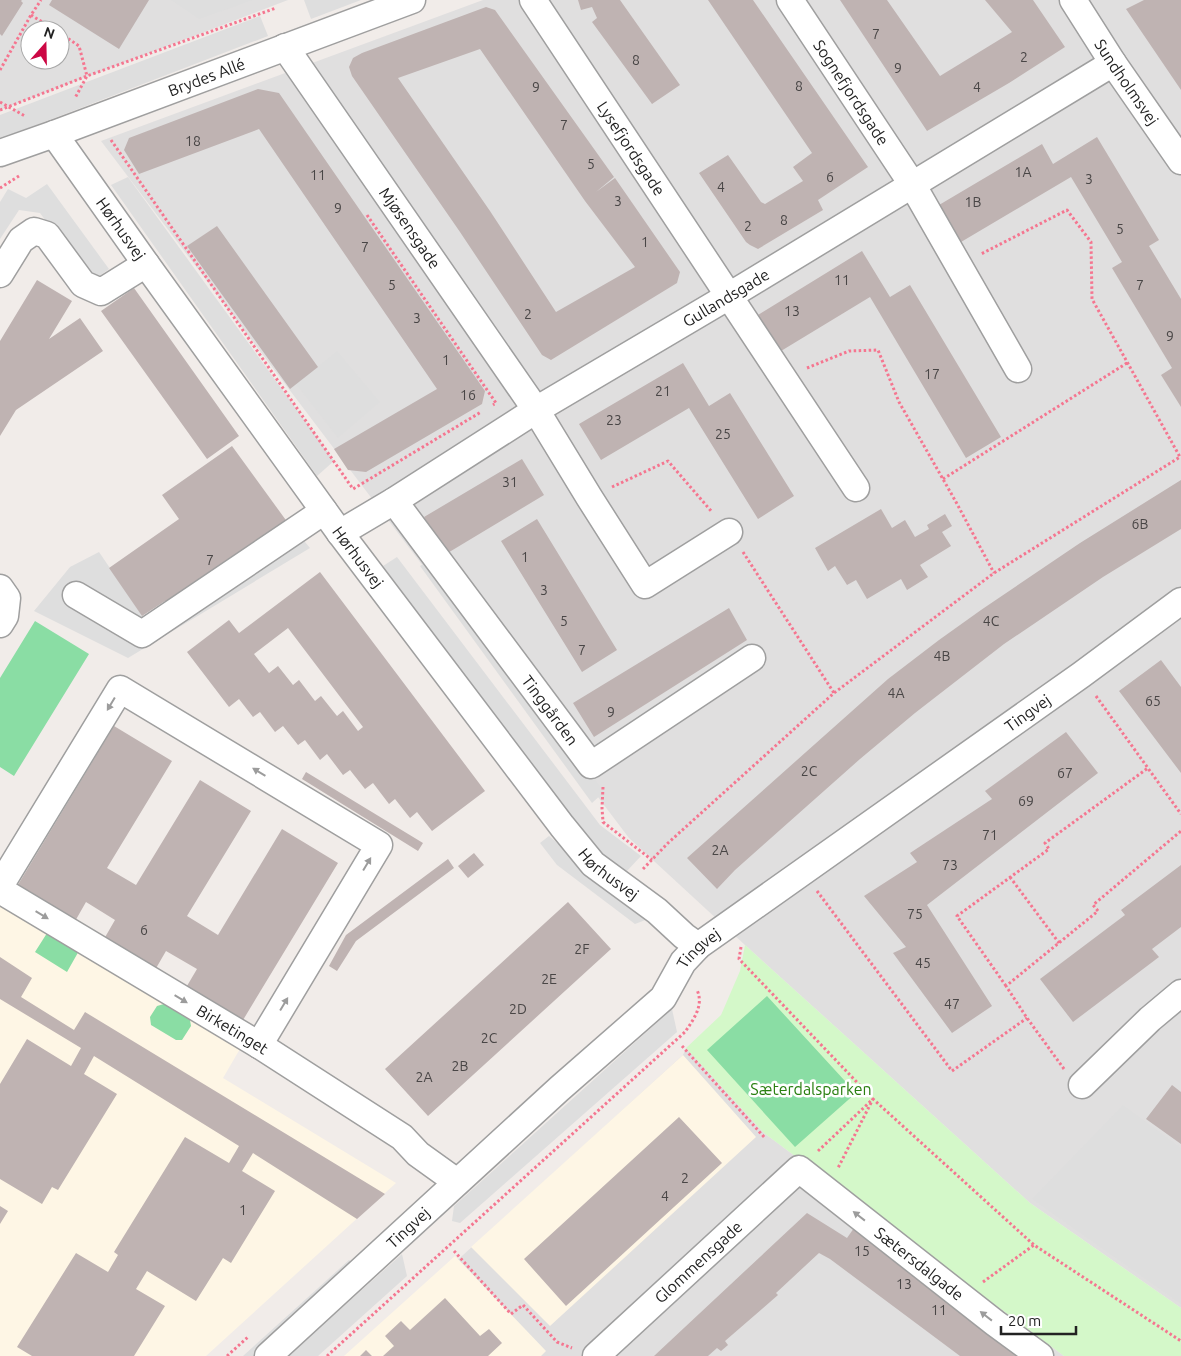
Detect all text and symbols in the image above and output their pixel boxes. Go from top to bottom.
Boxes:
north arrow [20,20,70,70]
text: N [42,23,57,42]
house number: 7 [872,26,880,42]
street label: Sundholmsvej [1091,36,1162,128]
street label: Sognefjordsgade [810,37,893,148]
house number: 2 [1020,49,1028,65]
house number: 8 [632,52,640,68]
street label: Brydes Allé [165,54,247,100]
house number: 9 [894,60,902,76]
house number: 8 [795,78,803,94]
house number: 9 [532,79,540,95]
house number: 4 [973,79,981,95]
street label: Lysefjordsgade [594,98,669,199]
house number: 7 [560,117,568,133]
house number: 18 [185,133,201,149]
house number: 5 [587,156,595,172]
house number: 1A [1015,164,1032,180]
house number: 11 [310,167,326,183]
house number: 6 [826,169,834,185]
house number: 3 [1085,171,1093,187]
house number: 4 [717,179,725,195]
street label: Mjøsensgade [376,184,444,272]
house number: 3 [614,193,622,209]
street label: Hørhusvej [93,194,149,263]
house number: 1B [965,194,981,210]
house number: 9 [334,200,342,216]
house number: 8 [780,212,788,228]
house number: 2 [744,218,752,234]
house number: 5 [1116,221,1124,237]
house number: 1 [641,234,649,250]
house number: 7 [361,239,369,255]
street label: Gullandsgade [679,265,772,330]
house number: 11 [834,272,850,288]
house number: 5 [388,277,396,293]
house number: 7 [1136,277,1144,293]
house number: 13 [784,303,800,319]
house number: 2 [524,306,532,322]
house number: 3 [413,310,421,326]
house number: 9 [1166,328,1174,344]
house number: 1 [442,352,450,368]
house number: 17 [924,366,940,382]
house number: 21 [655,383,671,399]
house number: 16 [460,387,476,403]
house number: 23 [606,412,622,428]
house number: 25 [715,426,731,442]
house number: 31 [502,474,518,490]
house number: 6B [1132,516,1148,532]
street label: Hørhusvej [329,523,387,591]
house number: 1 [521,549,529,565]
house number: 7 [206,552,214,568]
house number: 3 [540,582,548,598]
house number: 5 [560,613,568,629]
house number: 4C [983,613,1000,629]
house number: 7 [578,642,586,658]
house number: 4B [934,648,950,664]
street label: Tinggården [518,672,582,749]
house number: 4A [888,685,905,701]
street label: Tingvej [1001,690,1054,735]
house number: 65 [1145,693,1161,709]
one-way arrow [106,697,115,710]
house number: 9 [607,704,615,720]
house number: 2C [801,763,818,779]
house number: 67 [1057,765,1073,781]
one-way arrow [252,768,265,777]
house number: 69 [1018,793,1034,809]
house number: 71 [982,827,998,843]
house number: 2A [712,842,729,858]
street label: Hørhusvej [575,845,642,904]
one-way arrow [363,857,371,872]
house number: 73 [942,857,958,873]
house number: 75 [907,906,923,922]
one-way arrow [35,910,48,919]
house number: 6 [140,922,148,938]
street label: Tingvej [673,924,723,971]
house number: 2F [574,941,590,957]
house number: 45 [915,955,931,971]
house number: 2E [541,971,557,987]
one-way arrow [175,994,188,1003]
house number: 47 [944,996,960,1012]
one-way arrow [279,997,288,1010]
street label: Birketinget [193,1001,272,1058]
house number: 2D [509,1001,527,1017]
house number: 2C [481,1030,498,1046]
house number: 2B [452,1058,468,1074]
house number: 2A [416,1069,433,1085]
park label: Sæterdalsparken [750,1080,872,1098]
house number: 2 [681,1170,689,1186]
house number: 4 [661,1188,669,1204]
house number: 1 [239,1202,247,1218]
street label: Tingvej [383,1203,433,1252]
one-way arrow [853,1210,866,1221]
street label: Glommensgade [651,1217,746,1307]
street label: Sætersdalgade [871,1223,967,1304]
house number: 15 [854,1243,870,1259]
house number: 13 [896,1276,912,1292]
house number: 11 [931,1302,947,1318]
scale bar [1001,1304,1076,1336]
one-way arrow [980,1311,993,1322]
text: 20 m [1008,1312,1041,1329]

